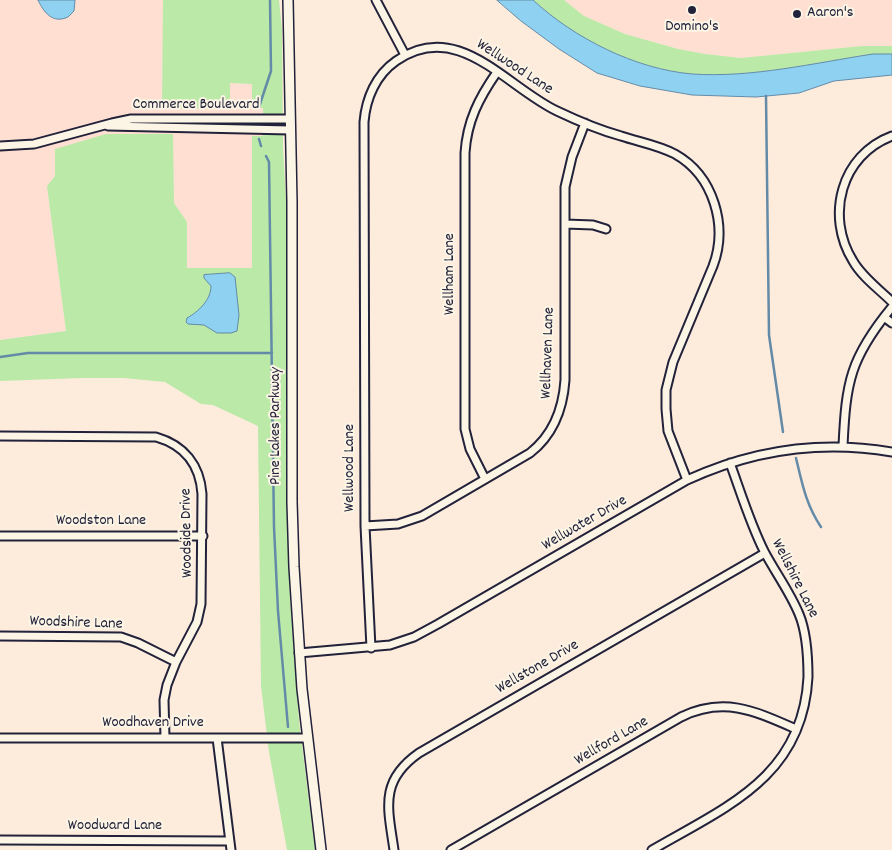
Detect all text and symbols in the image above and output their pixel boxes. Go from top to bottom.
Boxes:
marker: Domino's [686,4,698,16]
place label: Aaron's [807,4,854,24]
marker: Aaron's [791,8,803,20]
place label: Domino's [665,18,719,38]
street label: Wellwood Lane [472,36,556,100]
street label: Commerce Boulevard [132,96,260,116]
street label: Wellham Lane [441,233,461,315]
street label: Wellhaven Lane [538,307,560,399]
street label: Pine Lakes Parkway [267,367,287,485]
street label: Wellwood Lane [341,424,361,512]
street label: Woodside Drive [178,488,198,578]
street label: Wellwater Drive [539,492,631,556]
street label: Woodston Lane [56,512,146,532]
street label: Wellshire Lane [766,536,822,622]
street label: Woodshire Lane [29,613,123,635]
street label: Wellstone Drive [493,637,583,699]
street label: Wellford Lane [572,713,652,771]
street label: Woodhaven Drive [102,714,204,734]
street label: Woodward Lane [68,817,162,837]

